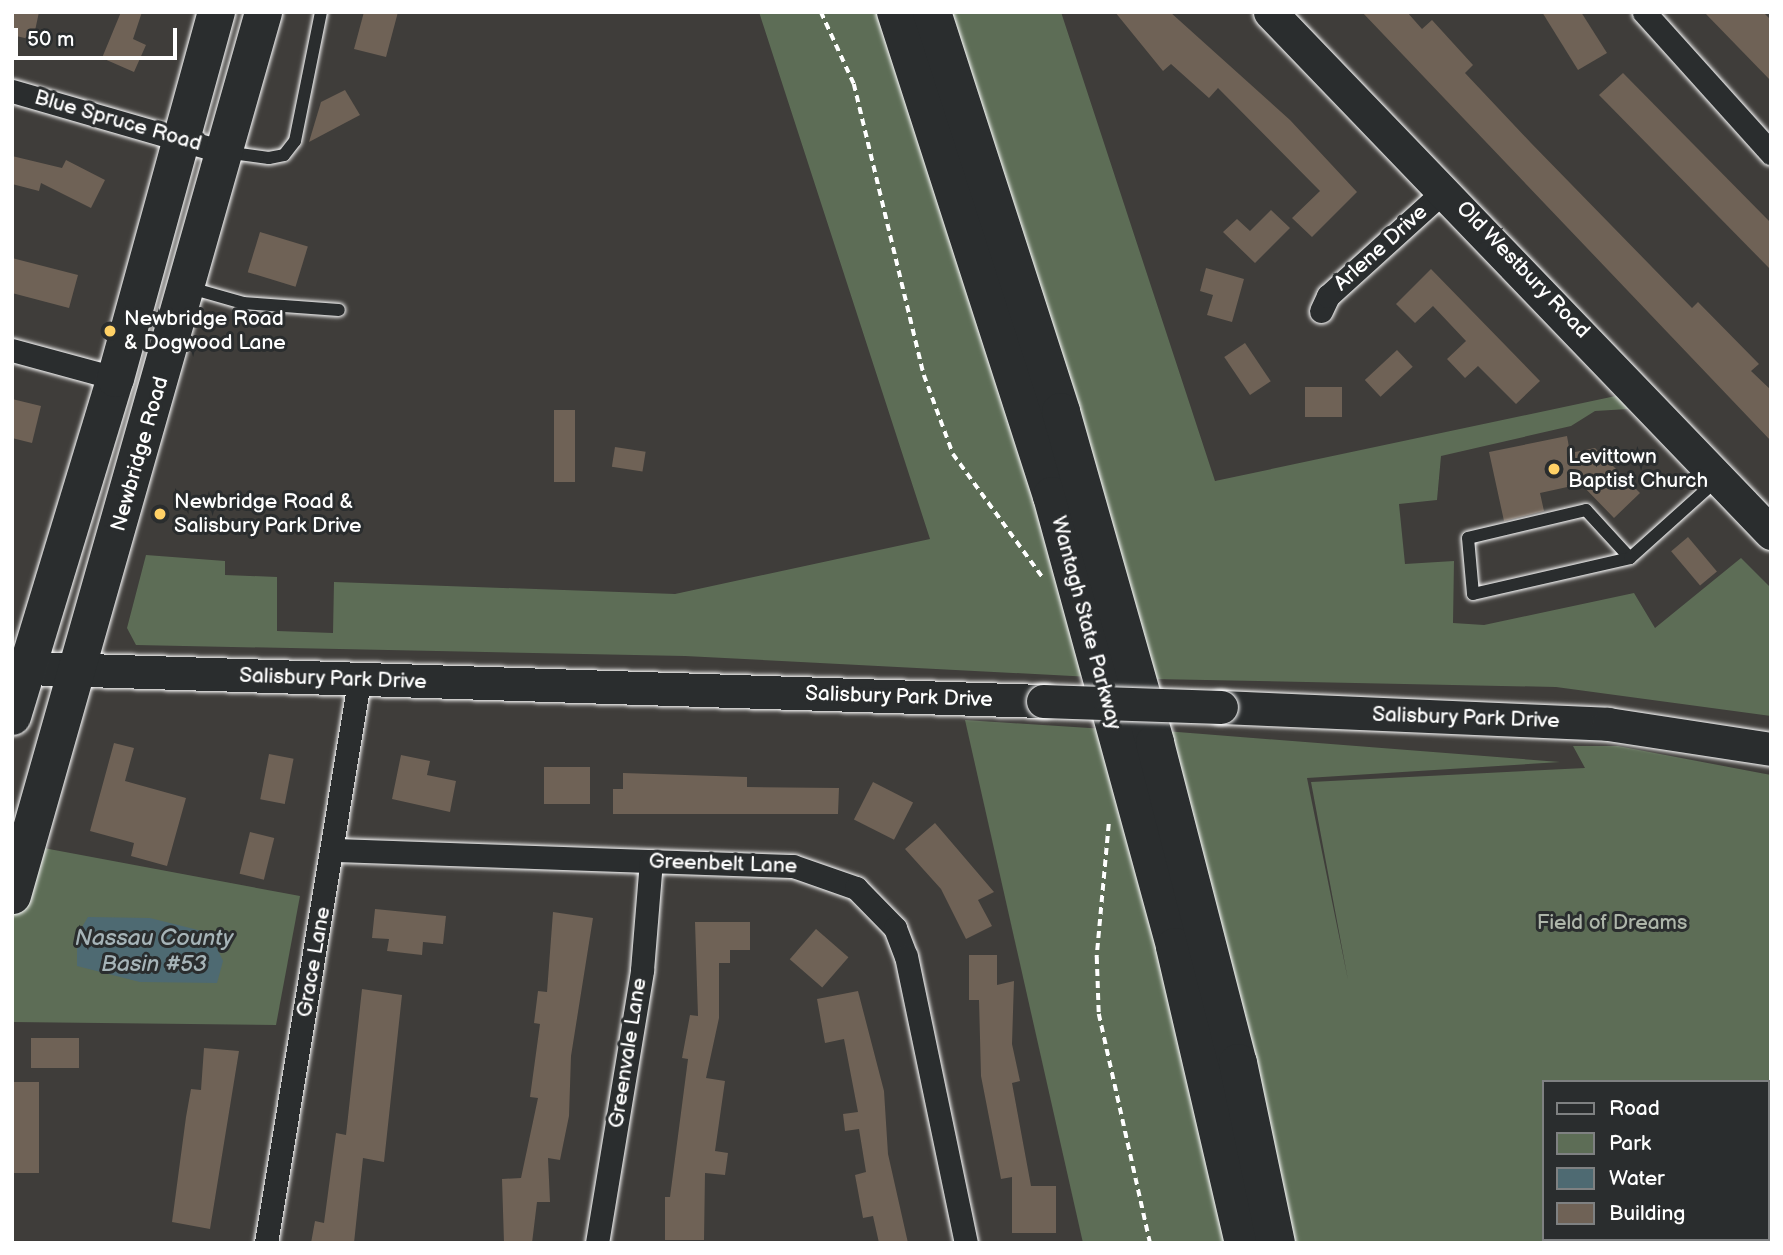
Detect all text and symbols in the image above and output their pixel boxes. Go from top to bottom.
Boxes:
scale bar [18,14,180,58]
text: 50 m [27,27,74,52]
street label: Blue Spruce Road [31,85,205,157]
street label: Old Westbury Road [1450,195,1596,345]
street label: Arlene Drive [1329,200,1433,296]
place label: Newbridge Road & Dogwood Lane [124,306,286,356]
marker: Newbridge Road & Dogwood Lane [102,323,118,339]
street label: Newbridge Road [106,374,174,534]
place label: Levittown Baptist Church [1568,444,1708,494]
marker: Levittown Baptist Church [1546,461,1562,477]
place label: Newbridge Road & Salisbury Park Drive [174,489,363,539]
marker: Newbridge Road & Salisbury Park Drive [152,506,168,522]
street label: Wantagh State Parkway [1045,513,1127,733]
street label: Salisbury Park Drive [238,663,428,695]
street label: Salisbury Park Drive [804,681,994,713]
street label: Salisbury Park Drive [1371,702,1561,734]
street label: Greenbelt Lane [648,849,798,879]
street label: Grace Lane [292,905,336,1019]
park label: Field of Dreams [1537,910,1687,936]
water label: Nassau County Basin #53 [75,924,233,978]
street label: Greenvale Lane [604,976,652,1130]
legend [1542,1080,1769,1241]
text: Road [1609,1096,1660,1121]
text: Park [1609,1131,1651,1156]
text: Water [1609,1166,1665,1191]
text: Building [1609,1201,1685,1226]

